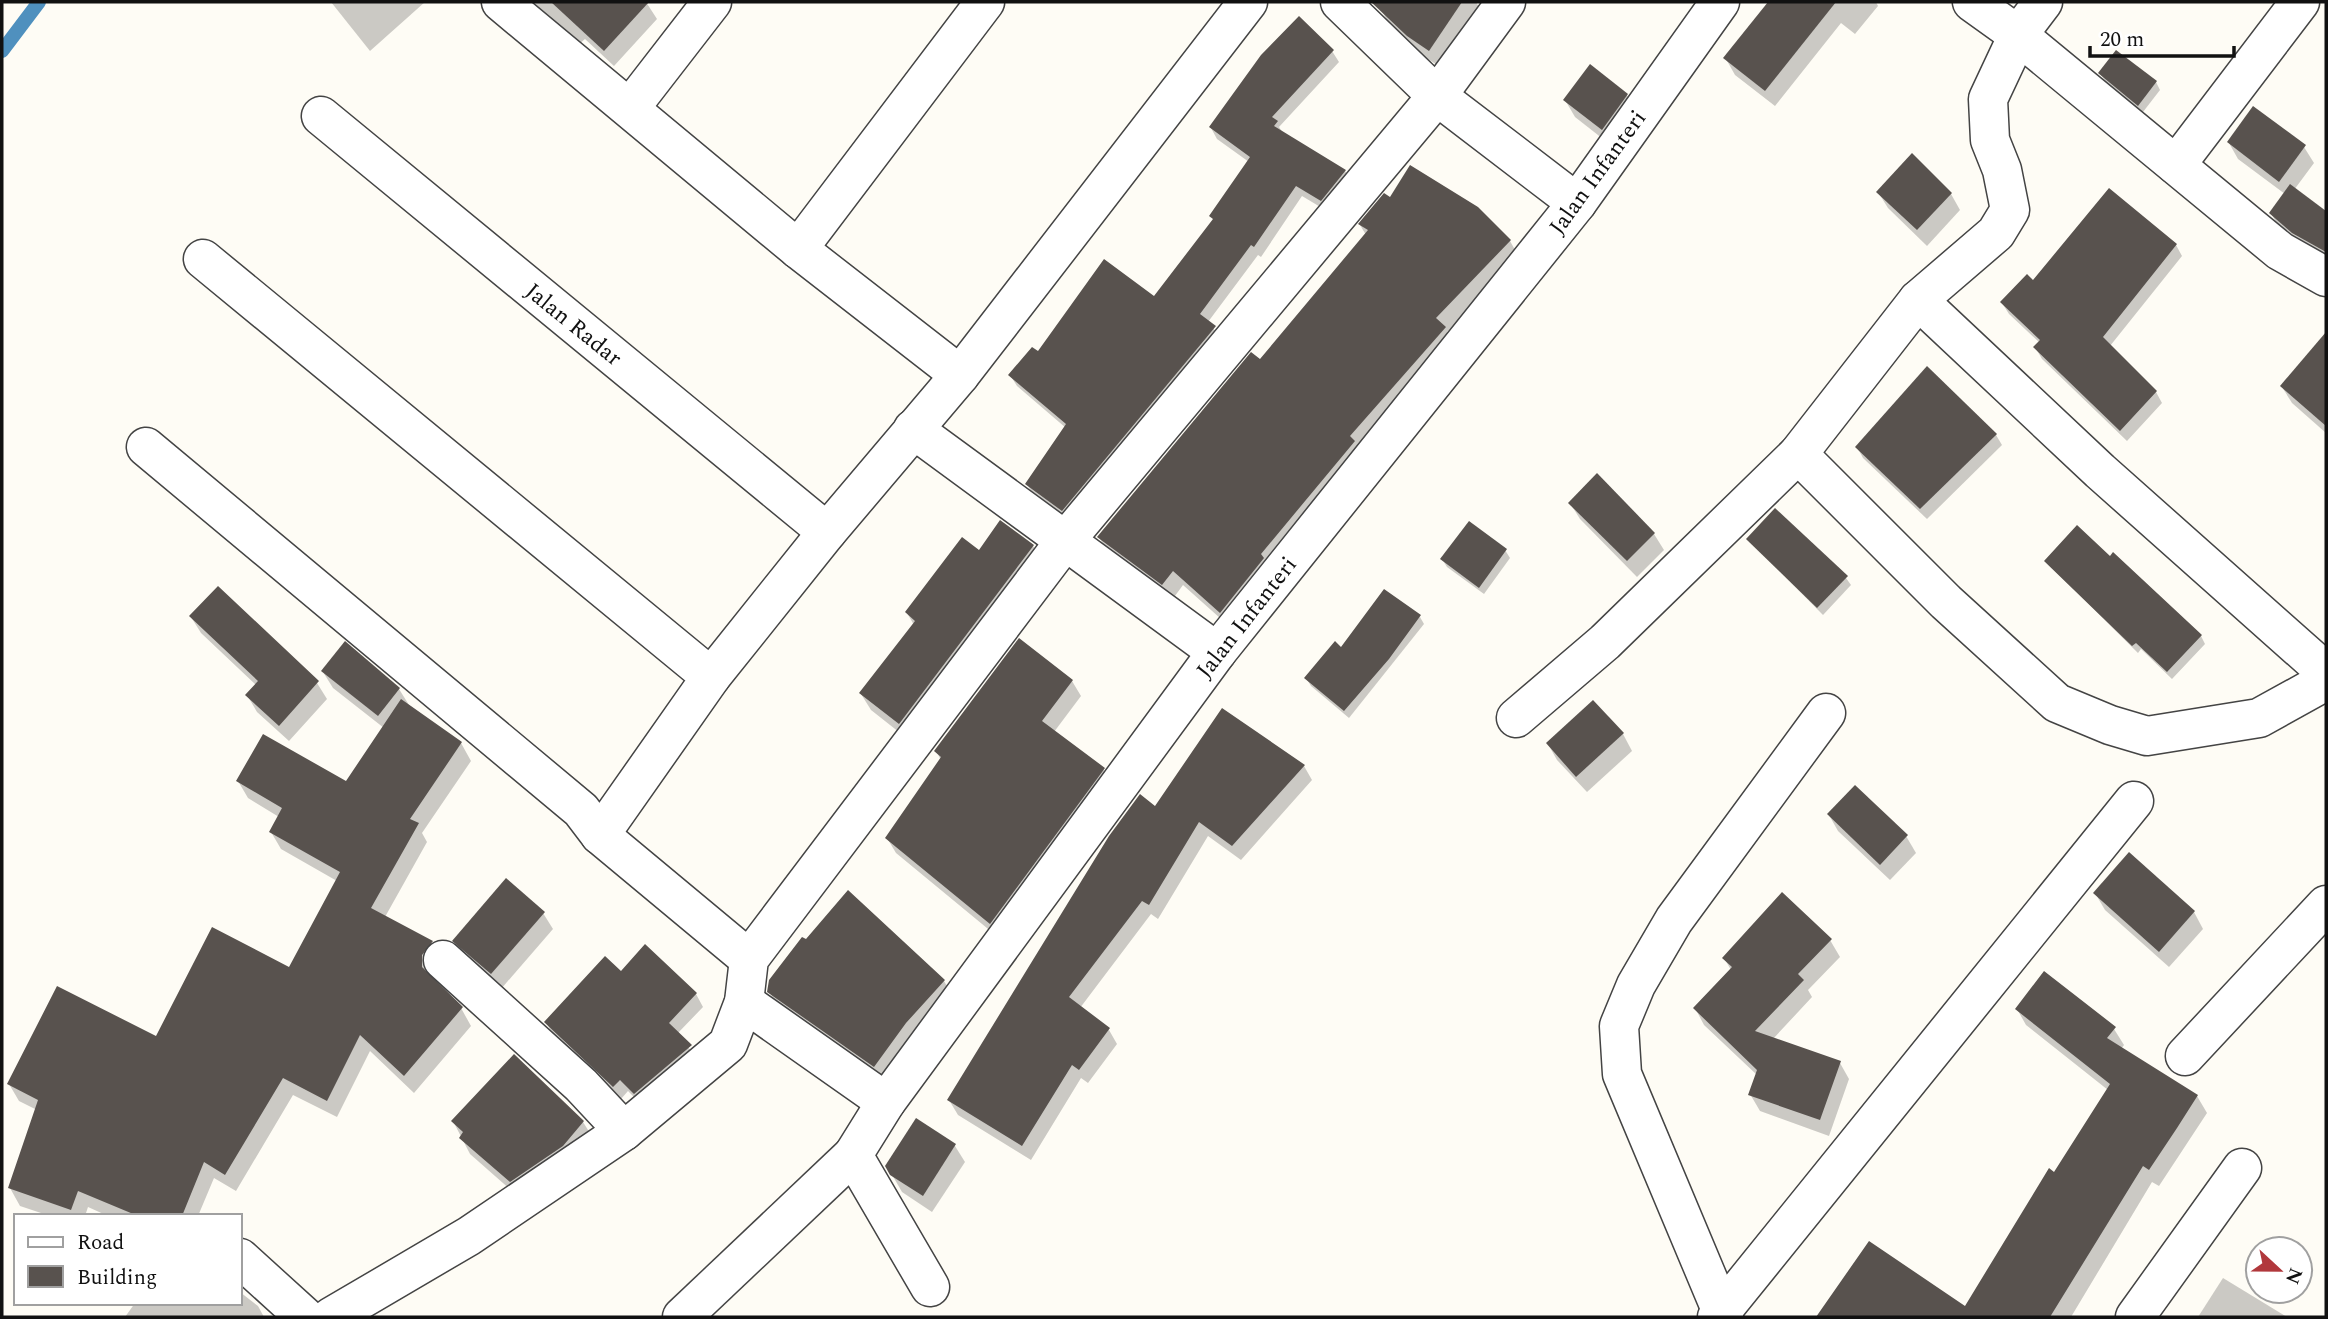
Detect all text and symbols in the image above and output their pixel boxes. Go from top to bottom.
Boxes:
scale bar [2090,14,2234,58]
text: 20 m [2100,24,2144,56]
street label: Jalan Infanteri [1541,103,1656,243]
street label: Jalan Radar [517,275,629,375]
street label: Jalan Infanteri [1188,549,1306,687]
legend [14,1214,242,1305]
text: Road [77,1227,124,1259]
north arrow [2244,1235,2314,1305]
text: Building [77,1262,157,1294]
text: N [2277,1263,2310,1288]

